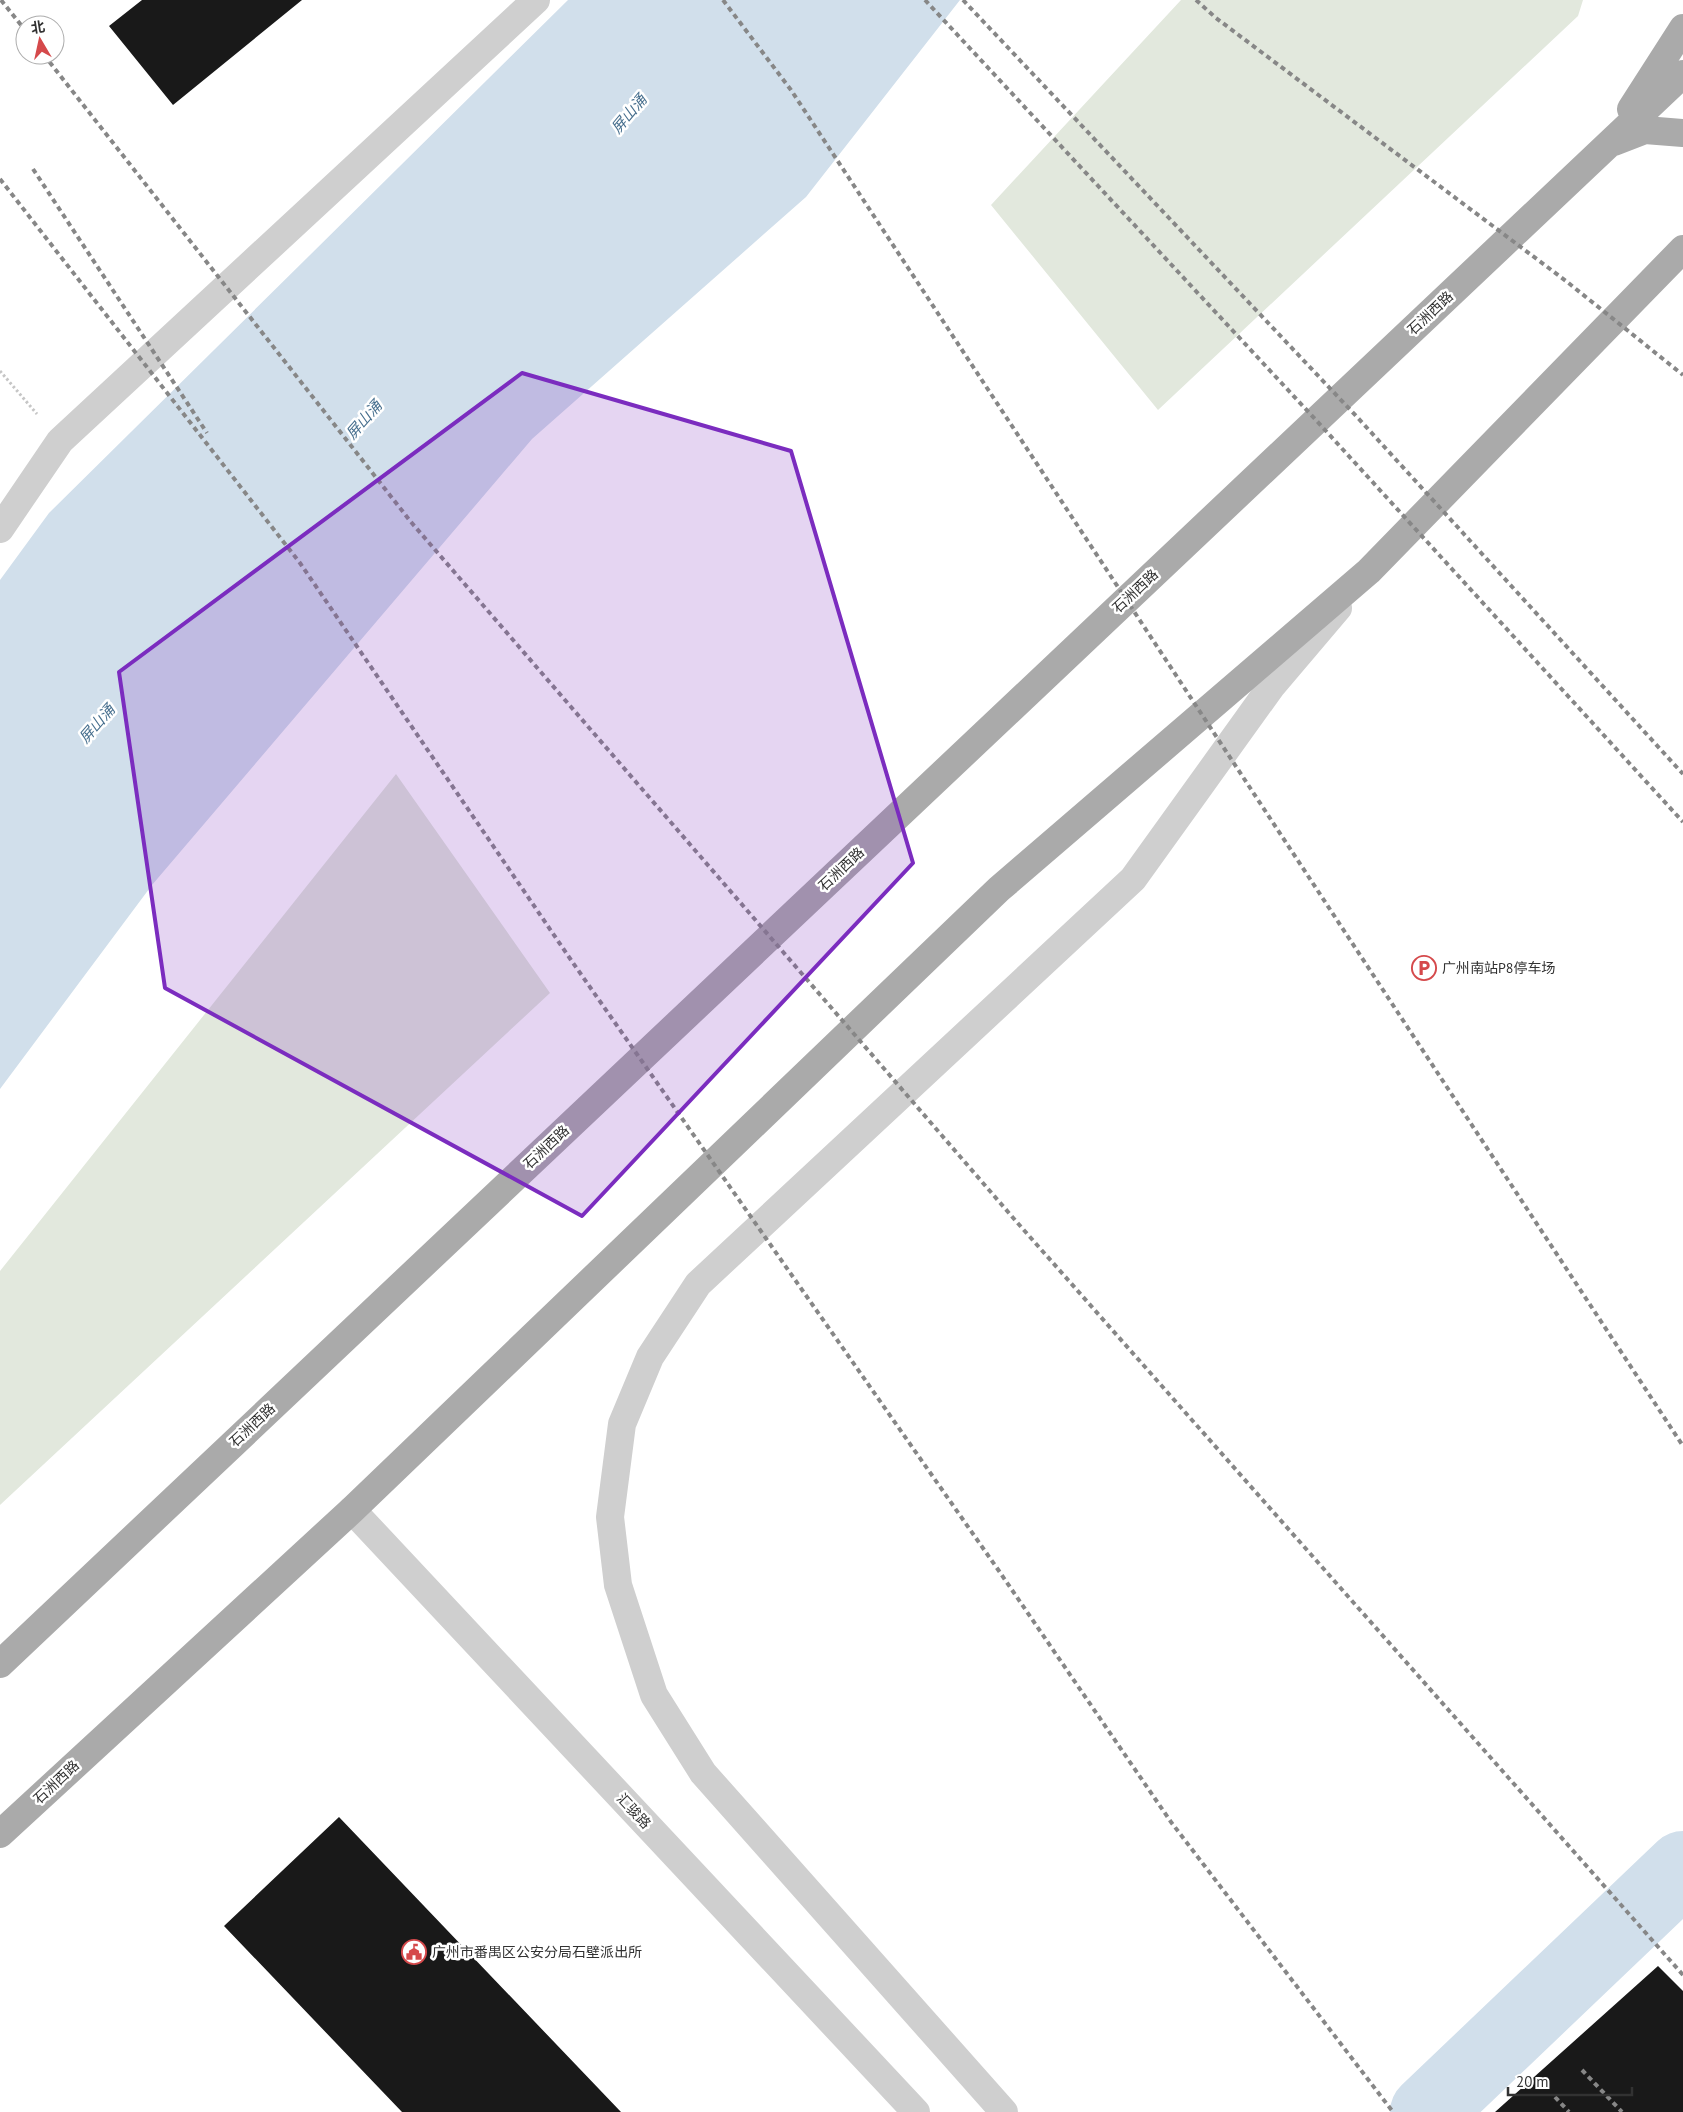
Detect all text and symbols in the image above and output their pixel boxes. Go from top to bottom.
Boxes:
north arrow [15,15,65,65]
text: 北 [30,17,46,37]
water label: 屏山涌 [607,89,652,137]
street label: 石洲西路 [1403,287,1457,339]
water label: 屏山涌 [342,395,387,443]
street label: 石洲西路 [1108,565,1162,617]
water label: 屏山涌 [75,699,120,747]
street label: 石洲西路 [814,843,868,895]
parking icon: 广州南站P8停车场 [1411,955,1437,981]
place label: 广州南站P8停车场 [1442,959,1555,977]
street label: 石洲西路 [519,1121,573,1173]
street label: 石洲西路 [225,1399,279,1451]
street label: 石洲西路 [29,1756,83,1808]
street label: 汇骏路 [613,1790,655,1832]
public building icon: 广州市番禺区公安分局石壁派出所 [401,1939,427,1965]
place label: 广州市番禺区公安分局石壁派出所 [432,1943,642,1961]
scale bar [1508,2064,1632,2096]
text: 20 m [1516,2072,1549,2091]

